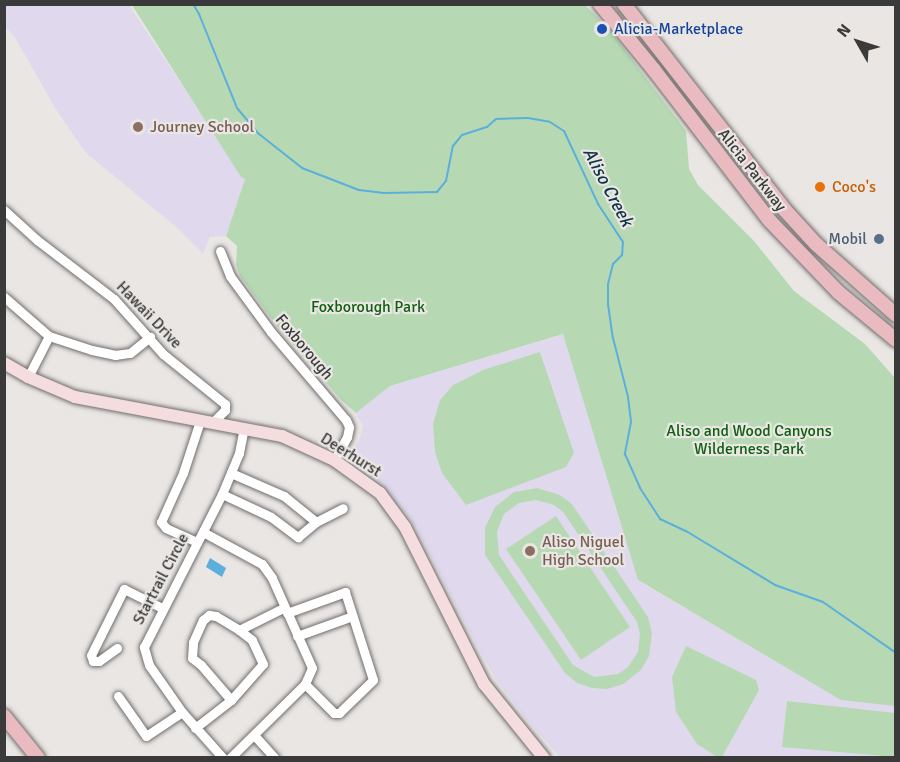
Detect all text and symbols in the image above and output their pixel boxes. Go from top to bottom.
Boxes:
north arrow [828,12,888,72]
place label: Alicia-Marketplace [614,19,743,39]
text: N [833,20,855,41]
marker: Alicia-Marketplace [595,22,609,36]
place label: Journey School [150,117,254,137]
marker: Journey School [131,120,145,134]
street label: Alicia Parkway [714,125,790,215]
water label: Aliso Creek [578,144,638,230]
place label: Coco's [832,177,876,197]
marker: Coco's [813,180,827,194]
place label: Mobil [828,229,867,249]
marker: Mobil [872,232,886,246]
street label: Hawaii Drive [112,277,186,353]
park label: Foxborough Park [311,297,425,317]
street label: Foxborough [271,310,337,384]
park label: Aliso and Wood Canyons Wilderness Park [666,421,832,459]
street label: Deerhurst [317,429,385,481]
street label: Startrail Circle [129,530,193,628]
place label: Aliso Niguel High School [542,532,624,570]
marker: Aliso Niguel High School [523,544,537,558]

